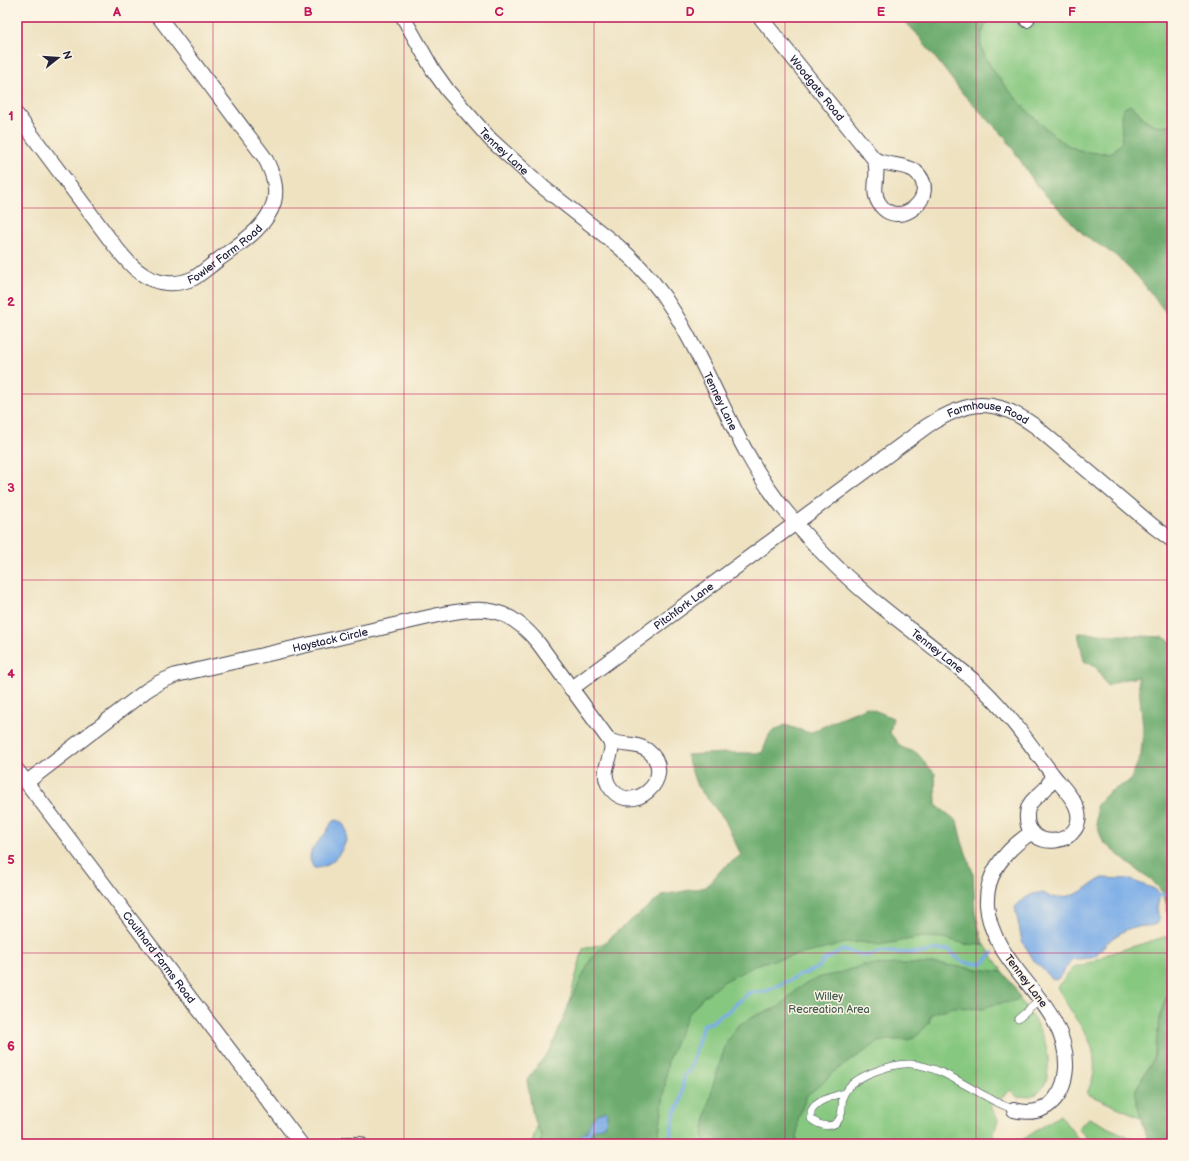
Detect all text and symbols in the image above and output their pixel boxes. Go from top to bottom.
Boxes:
text: A [112,4,121,20]
text: B [303,4,313,20]
text: C [494,4,504,20]
text: D [685,4,695,20]
text: E [877,4,886,20]
text: F [1068,4,1076,20]
north arrow [38,38,78,78]
text: N [60,49,75,61]
street label: Woodgate Road [787,53,847,123]
text: 1 [8,108,14,124]
street label: Tenney Lane [477,125,532,178]
street label: Fowler Farm Road [185,222,265,287]
text: 2 [7,294,15,310]
street label: Tenney Lane [701,370,741,433]
street label: Farmhouse Road [945,398,1031,427]
text: 3 [7,480,15,496]
street label: Pitchfork Lane [651,579,716,632]
street label: Haystack Circle [291,625,370,655]
street label: Tenney Lane [909,626,967,676]
text: 4 [7,666,15,682]
text: 5 [7,852,15,868]
street label: Coulthard Farms Road [120,909,198,1006]
street label: Tenney Lane [1002,952,1050,1010]
park label: Willey Recreation Area [788,990,870,1016]
text: 6 [7,1038,15,1054]

